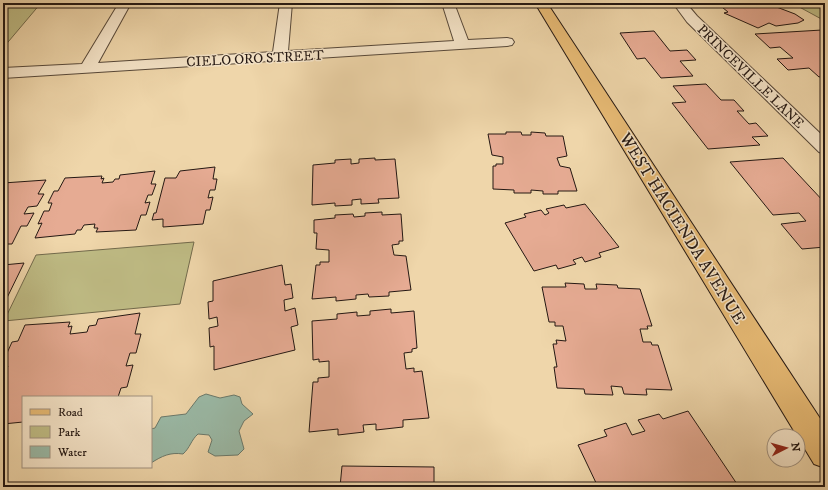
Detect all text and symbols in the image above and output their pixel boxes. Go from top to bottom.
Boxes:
street label: PRINCEVILLE LANE [693,21,808,133]
street label: CIELO ORO STREET [186,46,325,72]
street label: WEST HACIENDA AVENUE [614,128,750,328]
legend [22,396,152,468]
text: Road [58,405,83,420]
text: Park [58,425,80,440]
north arrow [766,428,806,468]
text: N [788,442,802,452]
text: Water [57,445,87,460]

